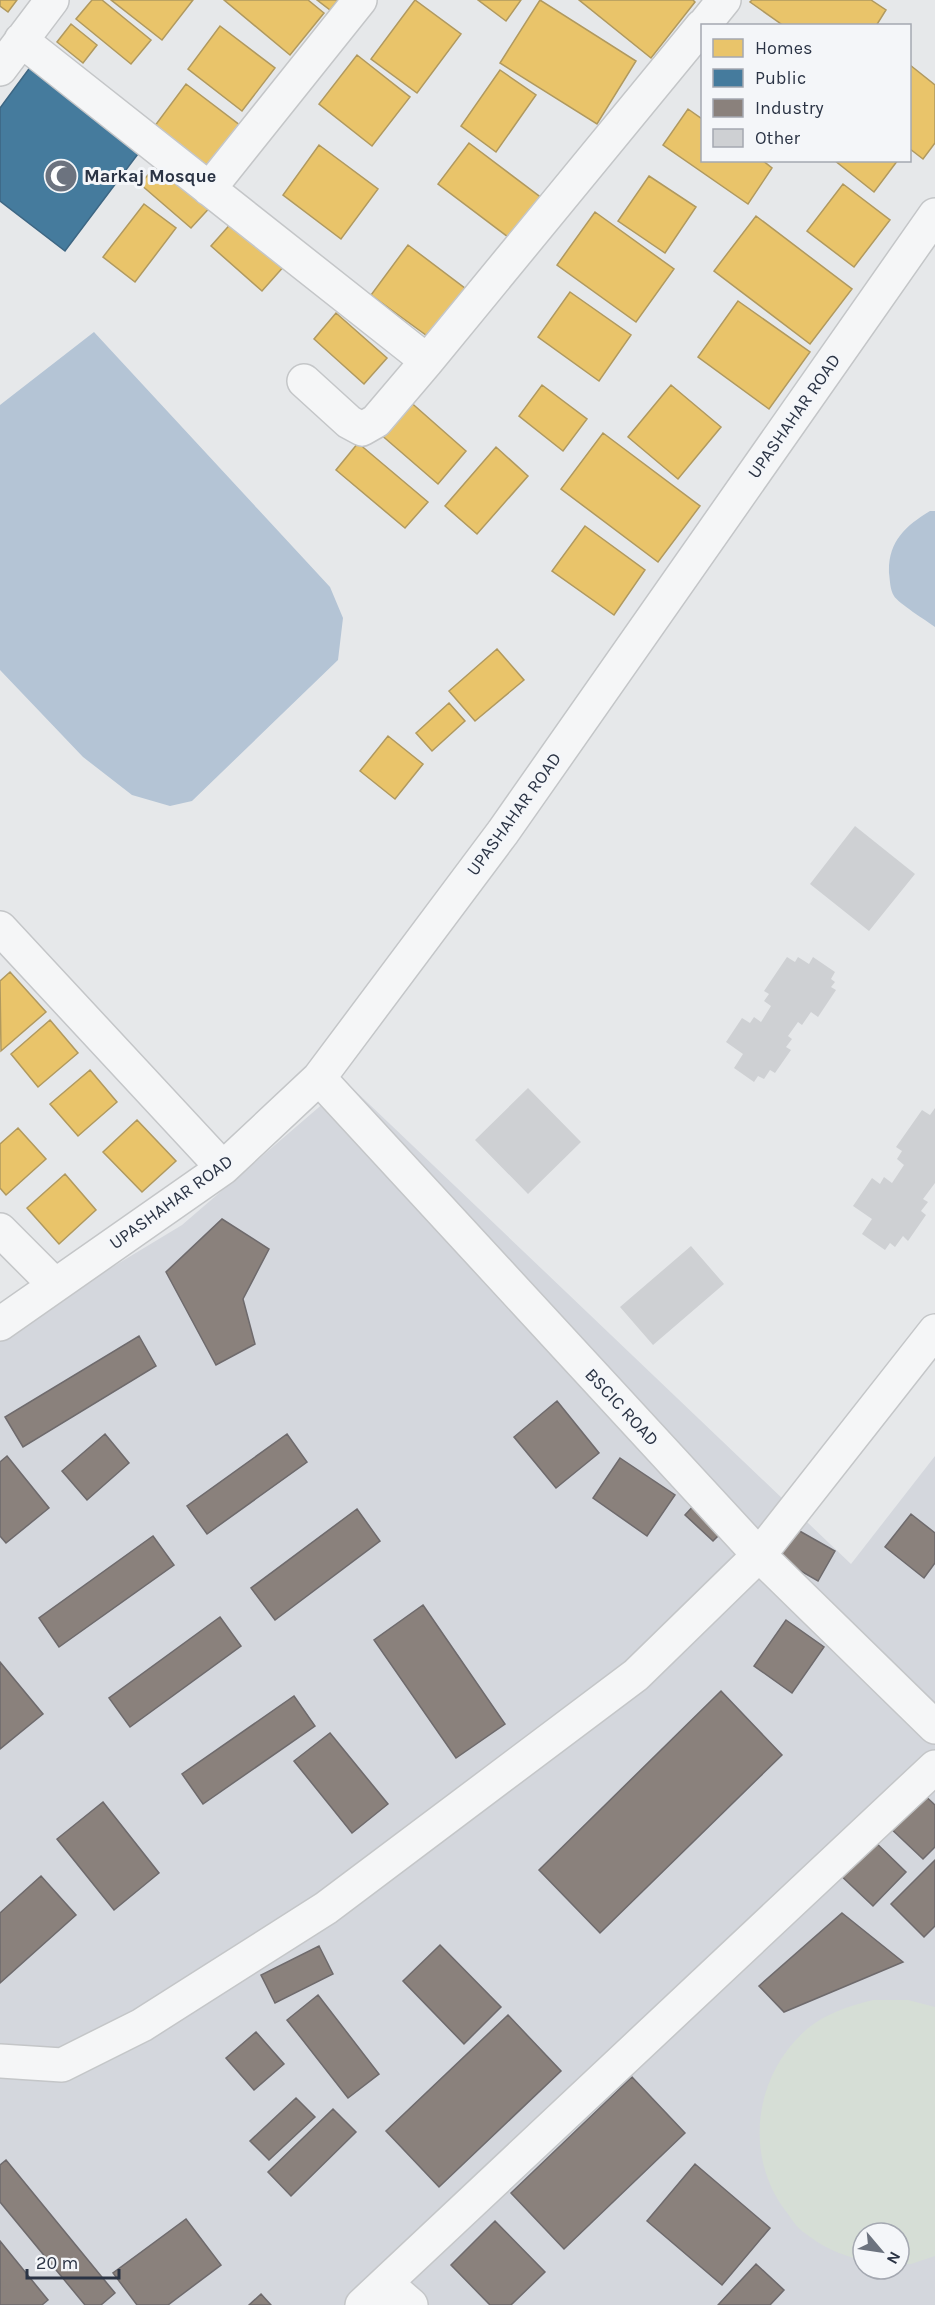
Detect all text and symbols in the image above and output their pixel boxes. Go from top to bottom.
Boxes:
legend [701,24,911,162]
text: Homes [755,37,812,59]
text: Public [755,67,806,89]
text: Industry [755,97,824,119]
text: Other [755,127,800,149]
mosque icon: Markaj Mosque [43,158,79,194]
place label: Markaj Mosque [84,165,216,187]
street label: UPASHAHAR ROAD [743,349,845,483]
street label: UPASHAHAR ROAD [462,748,566,880]
street label: UPASHAHAR ROAD [105,1150,237,1254]
street label: BSCIC ROAD [580,1364,664,1450]
north arrow [851,2221,911,2281]
scale bar [27,2242,118,2280]
text: N [883,2248,905,2268]
text: 20 m [36,2252,78,2274]

